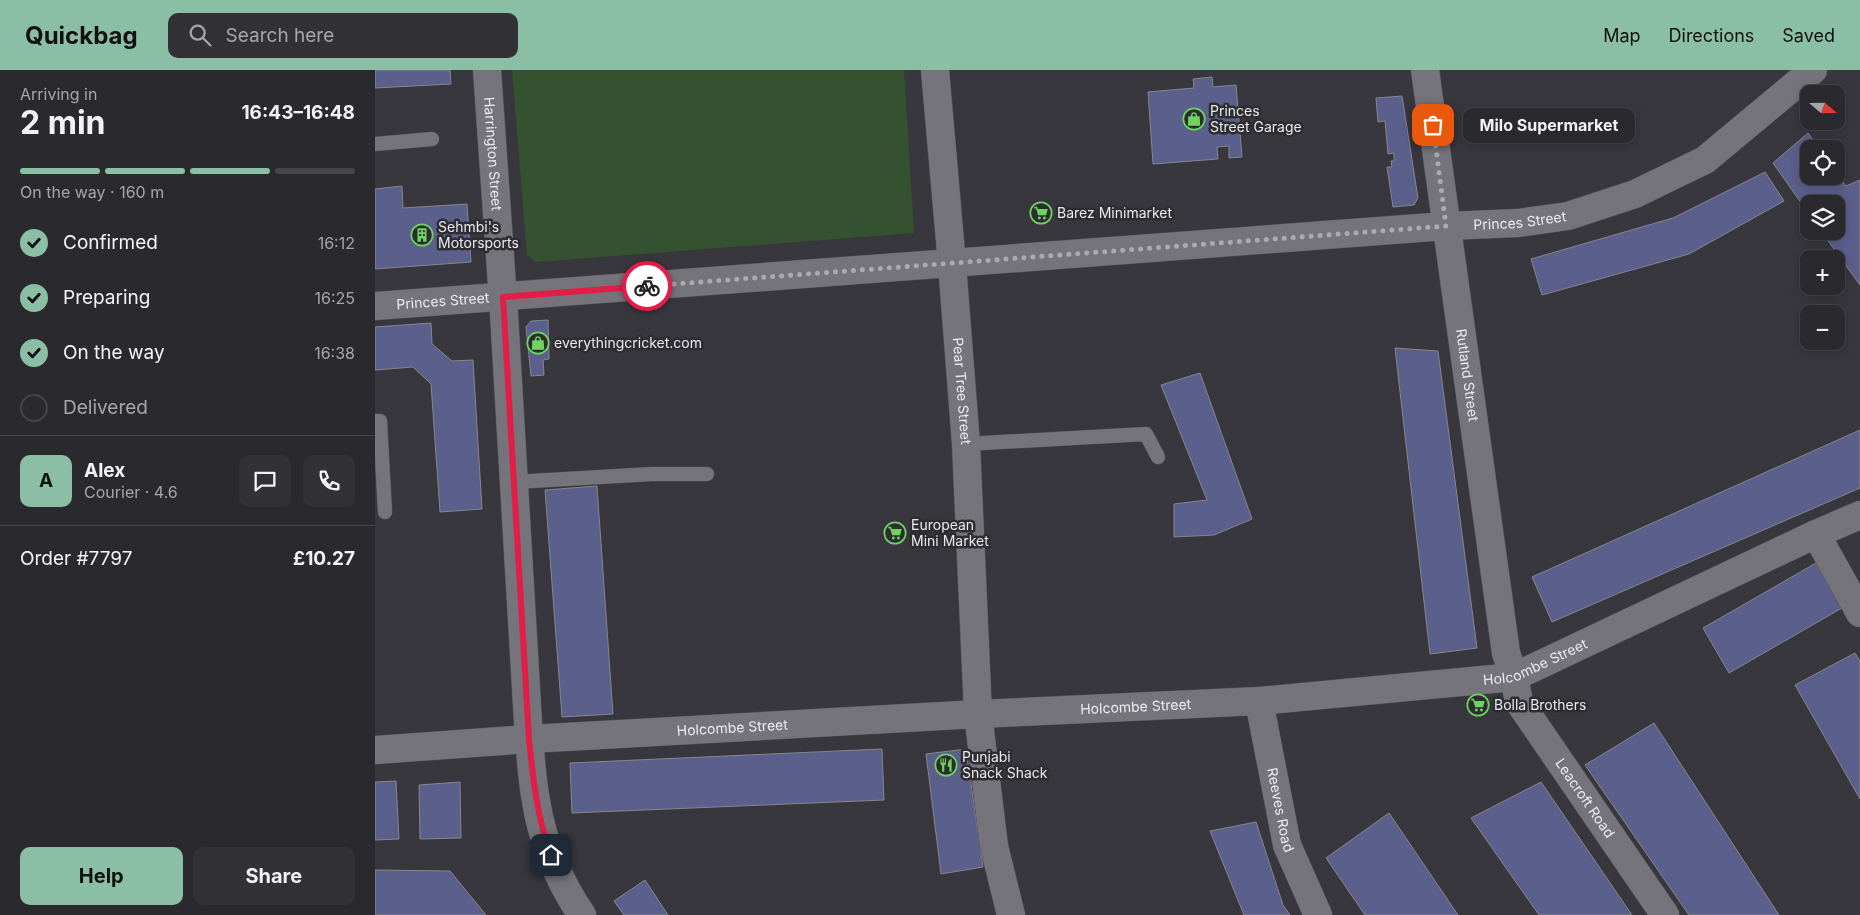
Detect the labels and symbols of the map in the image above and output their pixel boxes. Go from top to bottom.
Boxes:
north arrow [1800,85,1845,130]
street label: Harrington Street [481,96,506,212]
place label: Princes Street Garage [1210,102,1302,135]
pin [1412,104,1454,146]
shop icon: Princes Street Garage [1182,107,1206,131]
callout: Milo Supermarket [1463,108,1635,142]
supermarket icon: Barez Minimarket [1029,201,1053,225]
place label: Barez Minimarket [1057,204,1173,221]
street label: Princes Street [1473,207,1568,233]
place label: Sehmbi's Motorsports [438,218,519,251]
building icon: Sehmbi's Motorsports [410,223,434,247]
courier [622,261,672,311]
street label: Princes Street [396,288,490,312]
street label: Rutland Street [1453,328,1483,423]
shop icon: everythingcricket.com [526,331,550,355]
place label: everythingcricket.com [554,334,702,351]
street label: Pear Tree Street [950,337,975,445]
place label: European Mini Market [911,516,989,549]
supermarket icon: European Mini Market [883,521,907,545]
street label: Holcombe Street [1482,634,1590,688]
supermarket icon: Bolla Brothers [1466,693,1490,717]
street label: Holcombe Street [1080,695,1192,717]
place label: Bolla Brothers [1494,696,1586,713]
street label: Holcombe Street [676,716,789,739]
place label: Punjabi Snack Shack [962,748,1048,781]
restaurant icon: Punjabi Snack Shack [934,753,958,777]
street label: Leacroft Road [1552,755,1619,841]
street label: Reeves Road [1264,766,1298,855]
pin [530,834,572,876]

